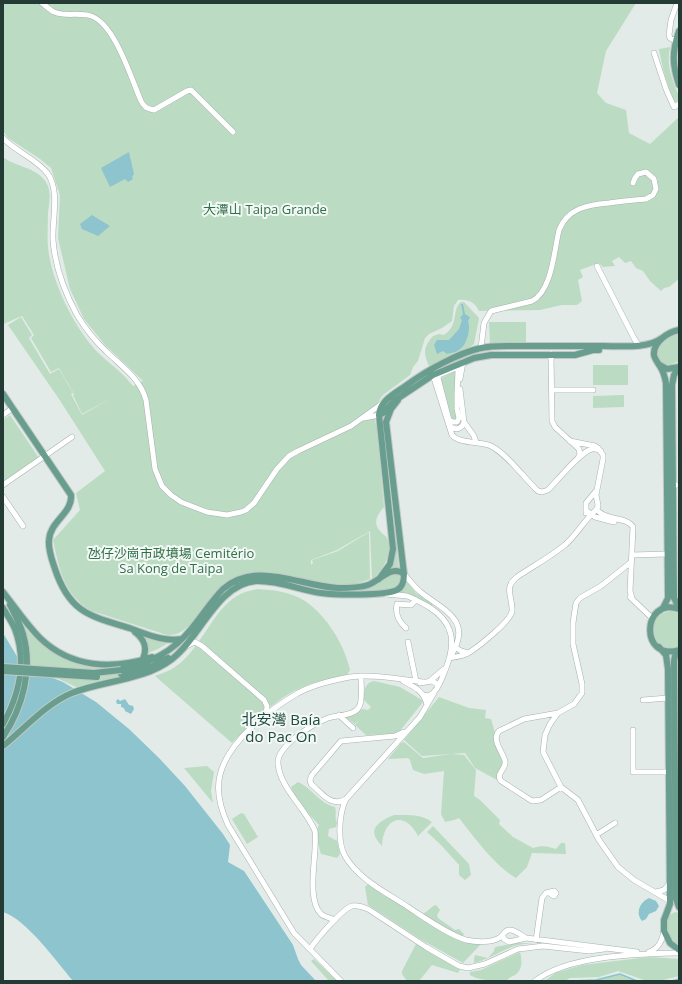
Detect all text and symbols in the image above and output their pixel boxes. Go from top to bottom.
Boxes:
park label: 大潭山 Taipa Grande [203,200,327,218]
park label: 氹仔沙崗市政墳場 Cemitério Sa Kong de Taipa [88,544,254,577]
district label: 北安灣 Baía do Pac On [241,709,321,746]

